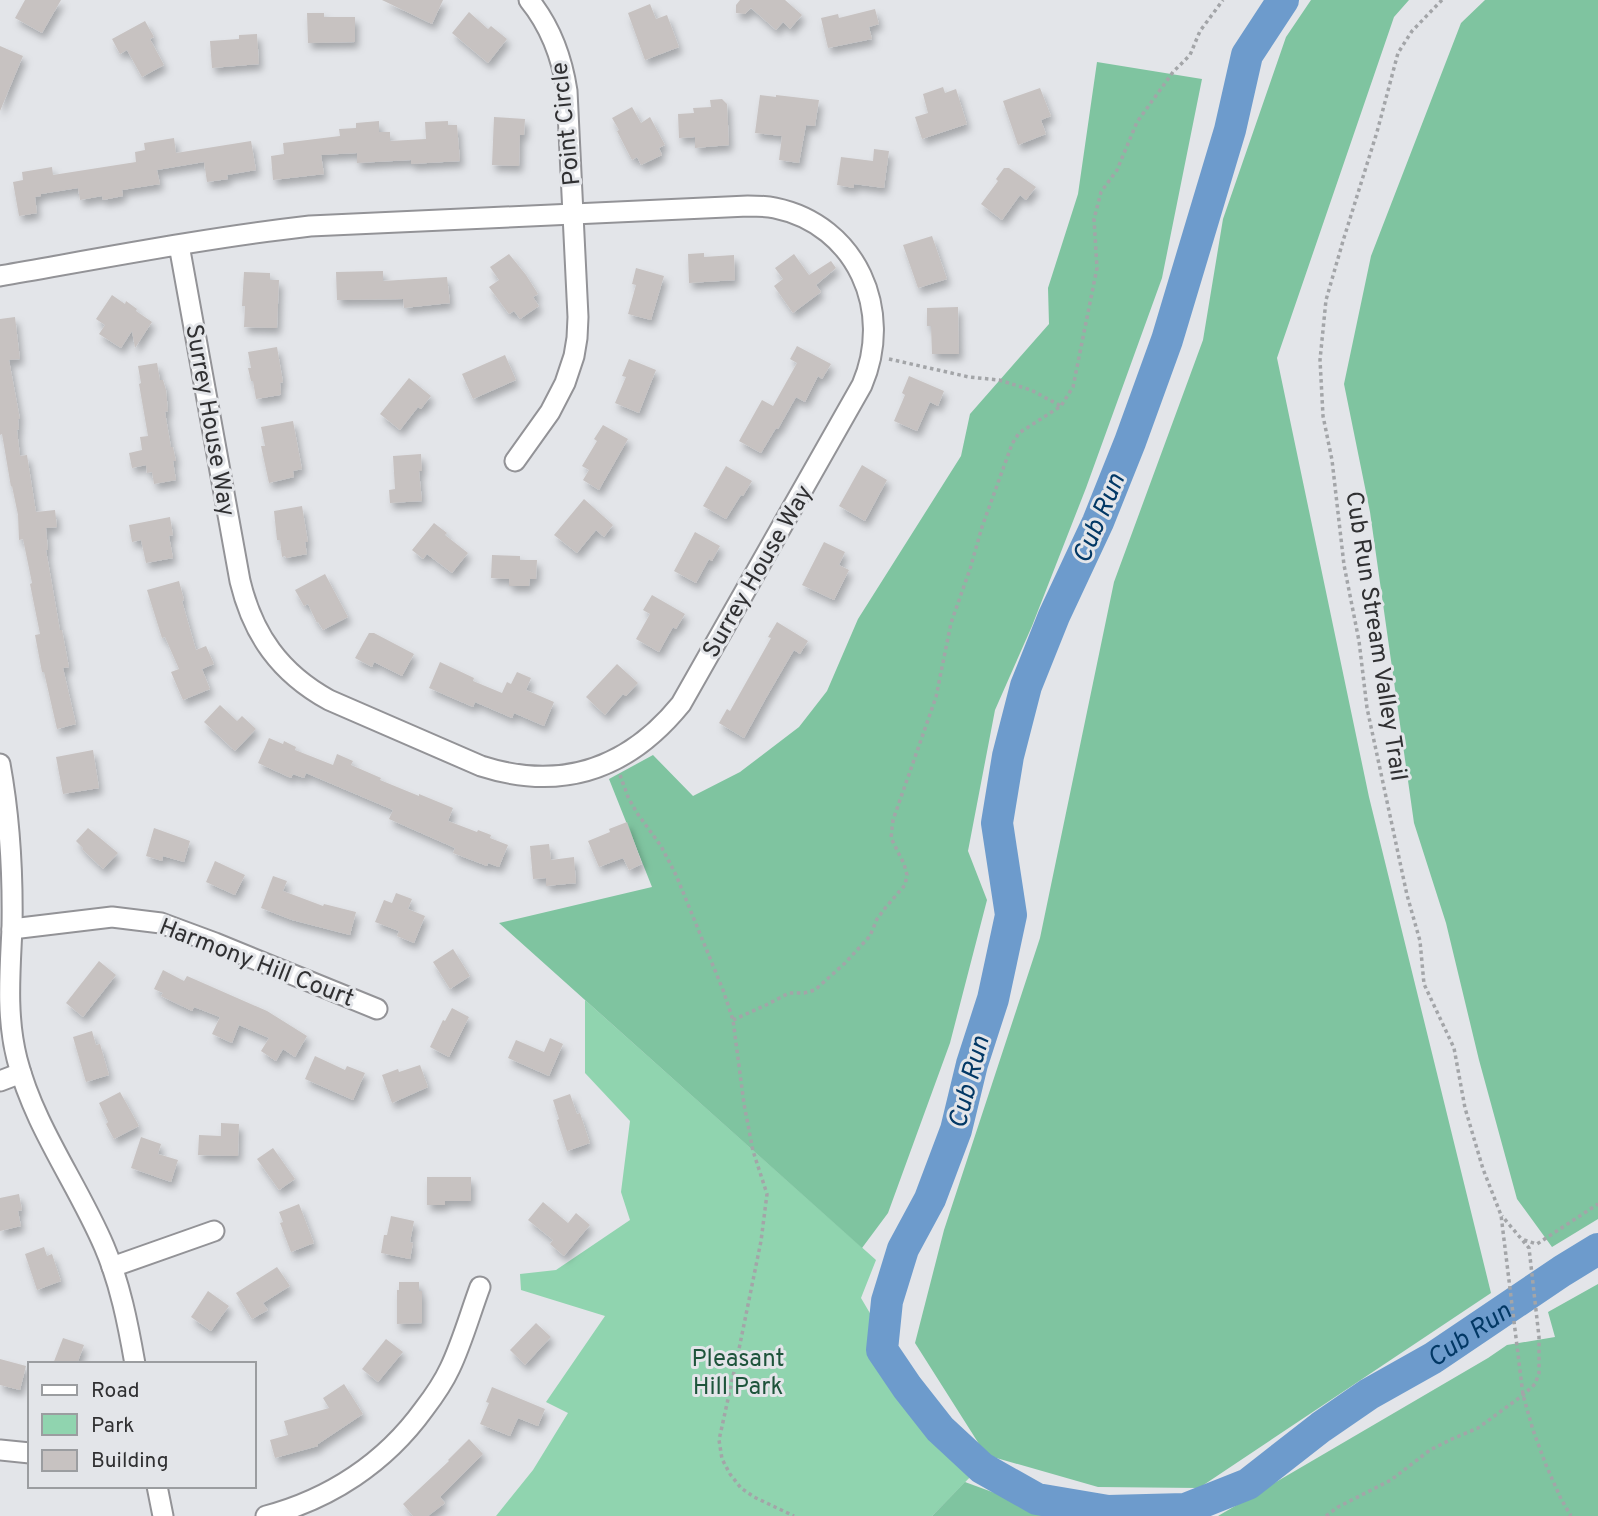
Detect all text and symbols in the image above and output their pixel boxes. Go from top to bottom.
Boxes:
street label: Point Circle [546,61,588,187]
street label: Surrey House Way [177,322,241,519]
water label: Cub Run [1067,469,1134,569]
street label: Surrey House Way [697,480,820,664]
street label: Cub Run Stream Valley Trail [1337,489,1413,783]
street label: Harmony Hill Court [154,913,358,1015]
water label: Cub Run [942,1033,999,1133]
water label: Cub Run [1422,1296,1519,1376]
park label: Pleasant Hill Park [691,1345,785,1403]
legend [28,1362,256,1488]
text: Road [91,1378,140,1405]
text: Park [91,1413,134,1440]
text: Building [91,1448,169,1475]

